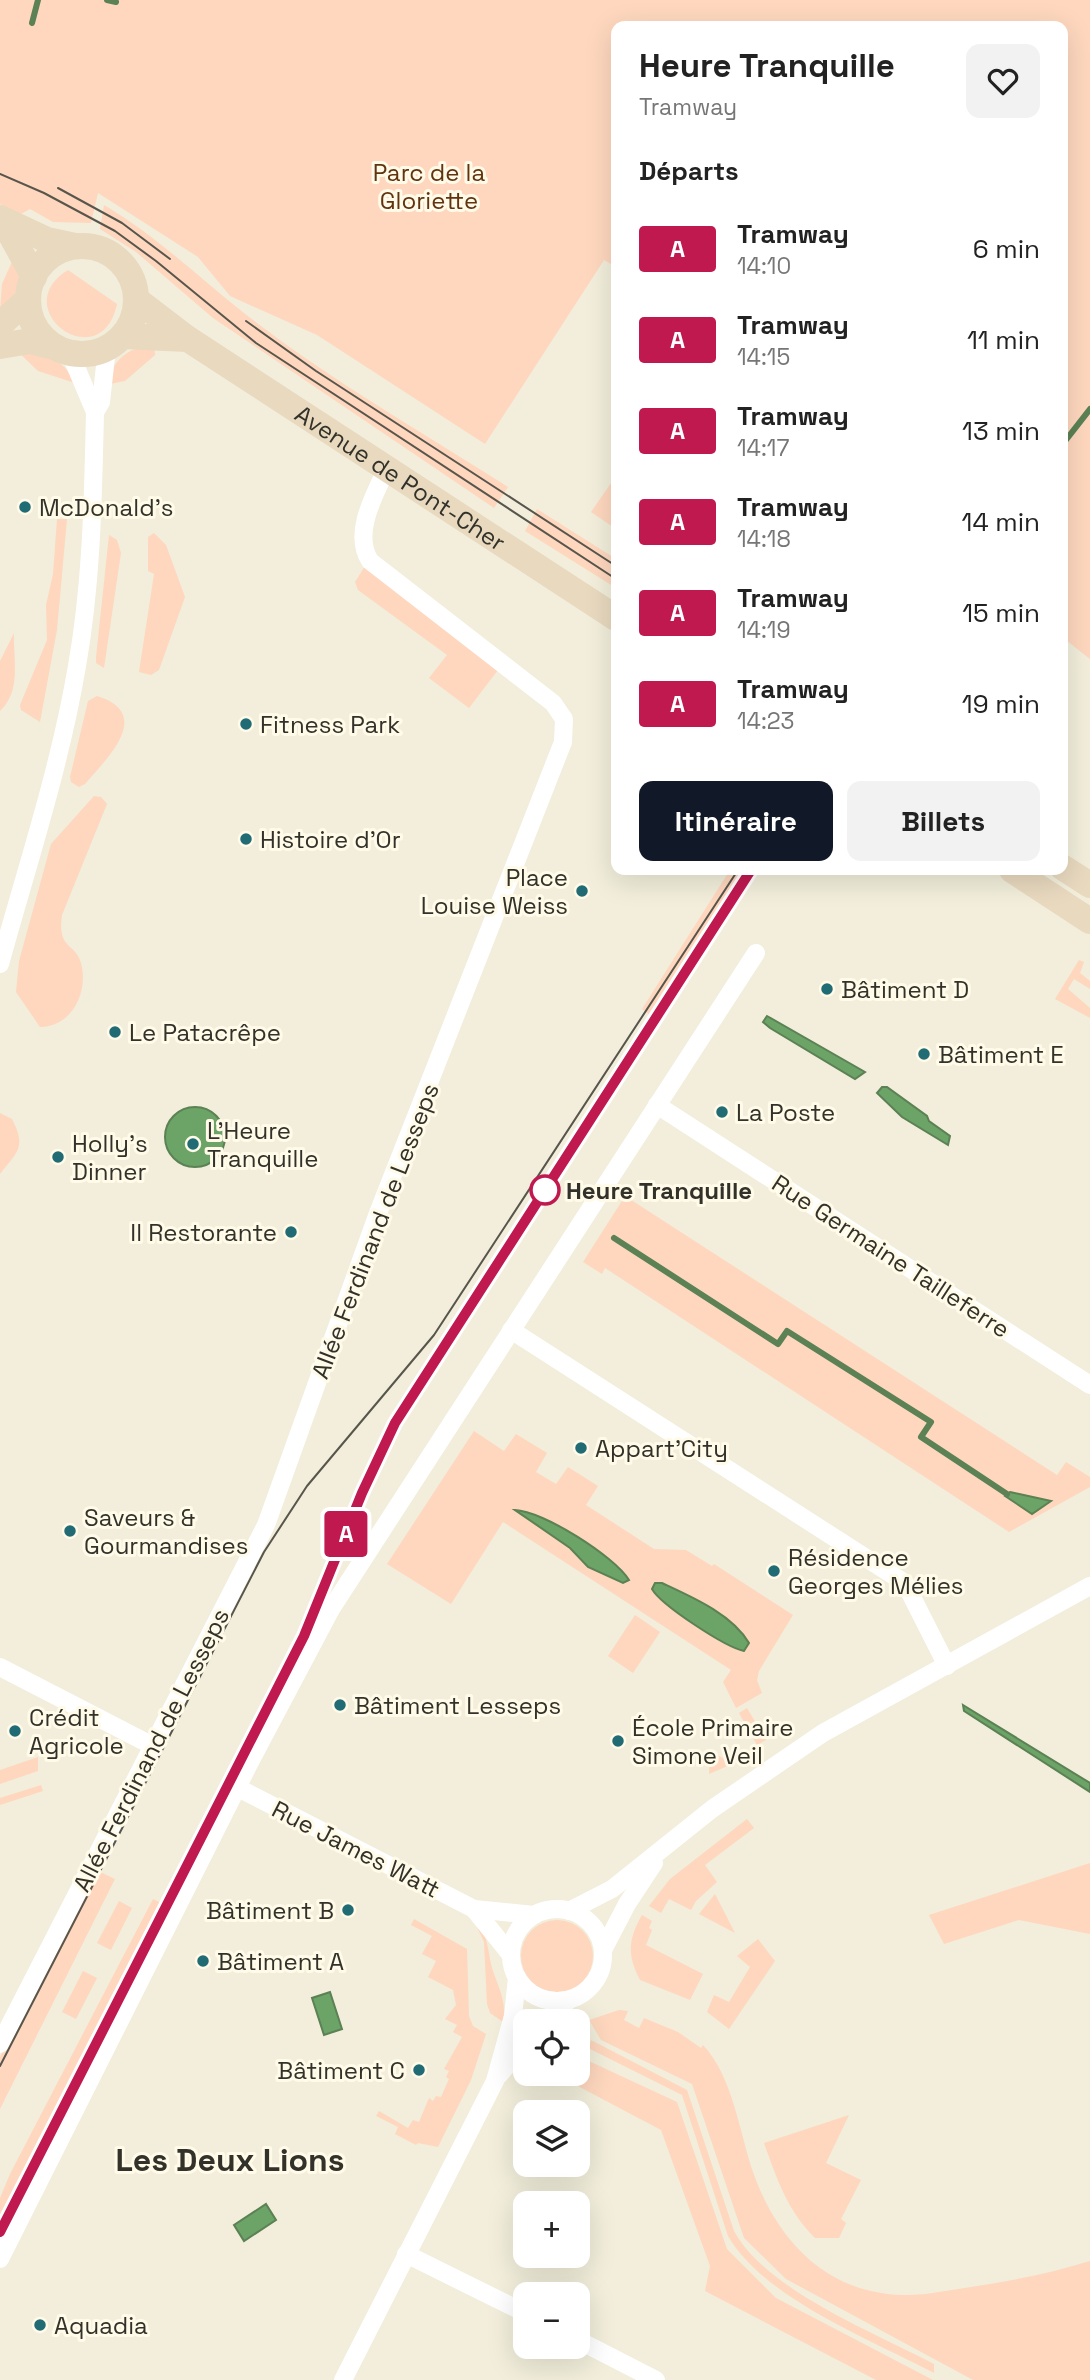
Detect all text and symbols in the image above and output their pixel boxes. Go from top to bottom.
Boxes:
button: heart [966,44,1040,118]
text: Heure Tranquille [639,45,895,87]
text: Tramway [639,92,737,122]
text: Départs [639,154,739,188]
park label: Parc de la Gloriette [373,157,485,216]
text: Tramway [737,217,849,251]
text: 6 min [973,232,1040,266]
text: A [670,233,685,264]
text: 14:10 [737,251,791,281]
text: Tramway [737,308,849,342]
text: 11 min [967,323,1040,357]
text: A [670,324,685,355]
text: 14:15 [737,342,790,372]
street label: Avenue de Pont-Cher [289,398,512,558]
text: Tramway [737,399,849,433]
text: 13 min [962,414,1040,448]
text: A [670,415,685,446]
text: 14:17 [737,433,789,463]
text: Tramway [737,490,849,524]
place label: McDonald's [39,492,173,523]
marker: McDonald's [17,499,33,515]
text: 14 min [962,505,1040,539]
text: A [670,506,685,537]
text: 14:18 [737,524,791,554]
text: Tramway [737,581,849,615]
text: 15 min [962,596,1040,630]
text: A [670,597,685,628]
text: 14:19 [737,615,791,645]
text: Tramway [737,672,849,706]
text: 19 min [962,687,1040,721]
text: A [670,688,685,719]
text: 14:23 [737,706,795,736]
place label: Fitness Park [260,709,400,740]
marker: Fitness Park [238,716,254,732]
button: Itinéraire [639,781,833,861]
button: Billets [847,781,1040,861]
place label: Histoire d'Or [260,824,401,855]
marker: Histoire d'Or [238,831,254,847]
place label: Place Louise Weiss [421,862,568,921]
marker: Place Louise Weiss [574,883,590,899]
place label: Bâtiment D [841,974,969,1005]
marker: Bâtiment D [819,981,835,997]
place label: Le Patacrêpe [129,1017,281,1048]
marker: Le Patacrêpe [107,1024,123,1040]
place label: Bâtiment E [938,1039,1064,1070]
marker: Bâtiment E [916,1046,932,1062]
street label: Allée Ferdinand de Lesseps [304,1079,446,1383]
place label: La Poste [736,1097,835,1128]
marker: La Poste [714,1104,730,1120]
place label: L'Heure Tranquille [207,1115,318,1174]
place label: Holly's Dinner [72,1128,148,1187]
marker: L'Heure Tranquille [185,1136,201,1152]
marker: Holly's Dinner [50,1149,66,1165]
street label: Rue Germaine Tailleferre [766,1167,1016,1345]
marker: Heure Tranquille [530,1175,560,1205]
place label: Heure Tranquille [566,1175,752,1206]
place label: Il Restorante [130,1217,277,1248]
marker: Il Restorante [283,1224,299,1240]
place label: Appart'City [595,1433,728,1464]
marker: Appart'City [573,1440,589,1456]
place label: Saveurs & Gourmandises [84,1502,248,1561]
line badge: A [323,1511,369,1557]
text: A [338,1518,354,1549]
marker: Saveurs & Gourmandises [62,1523,78,1539]
place label: Résidence Georges Mélies [788,1542,964,1601]
marker: Résidence Georges Mélies [766,1563,782,1579]
street label: Allée Ferdinand de Lesseps [66,1603,236,1897]
place label: Bâtiment Lesseps [354,1690,561,1721]
marker: Bâtiment Lesseps [332,1697,348,1713]
place label: Crédit Agricole [29,1702,124,1761]
place label: École Primaire Simone Veil [632,1712,793,1771]
marker: Crédit Agricole [7,1723,23,1739]
marker: École Primaire Simone Veil [610,1733,626,1749]
street label: Rue James Watt [267,1793,445,1905]
place label: Bâtiment B [206,1895,334,1926]
marker: Bâtiment B [340,1902,356,1918]
place label: Bâtiment A [217,1946,344,1977]
marker: Bâtiment A [195,1953,211,1969]
map controls [513,2009,590,2359]
button: locate [513,2009,590,2086]
place label: Bâtiment C [277,2055,405,2086]
marker: Bâtiment C [411,2062,427,2078]
button: layers [513,2100,590,2177]
district label: Les Deux Lions [115,2140,345,2180]
button: + [513,2191,590,2268]
button: − [513,2282,590,2359]
place label: Aquadia [54,2310,148,2341]
marker: Aquadia [32,2317,48,2333]

